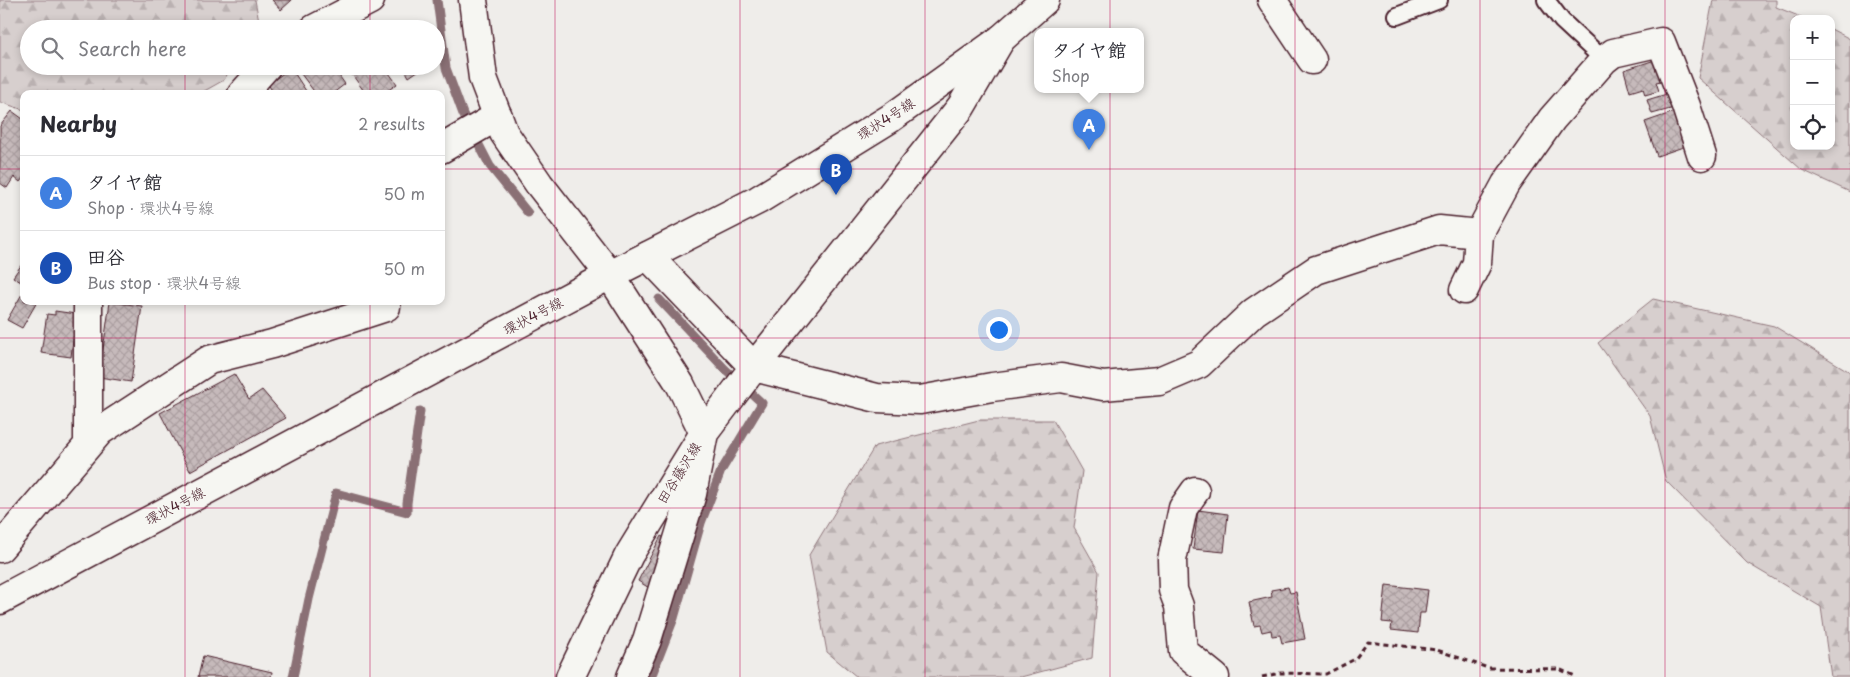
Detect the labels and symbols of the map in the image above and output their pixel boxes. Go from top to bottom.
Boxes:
street label: 環状4号線 [853,92,919,145]
pin: A [1073,109,1105,150]
pin: B [820,154,852,195]
street label: 環状4号線 [499,291,567,340]
your location [986,317,1012,343]
street label: 田谷藤沢線 [651,437,706,508]
street label: 環状4号線 [141,481,209,530]

